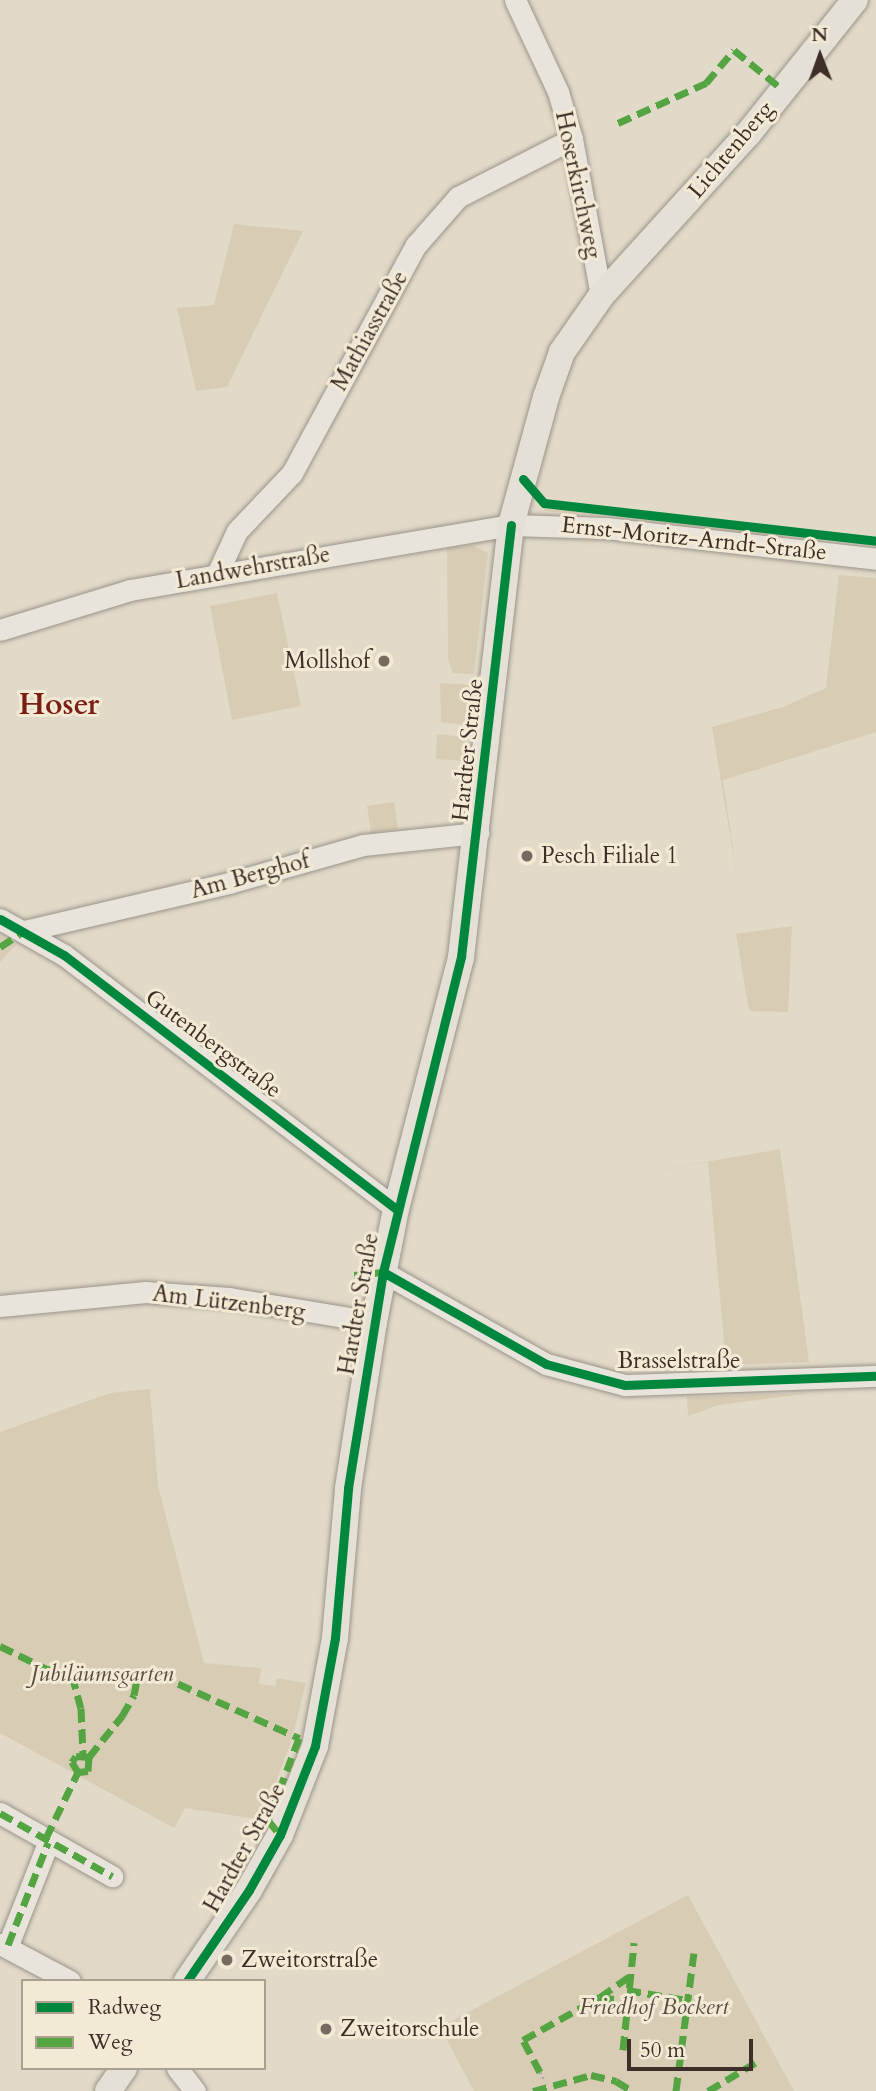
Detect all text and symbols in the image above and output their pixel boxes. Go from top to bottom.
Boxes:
north arrow [785,21,855,91]
text: N [811,22,828,48]
street label: Lichtenberg [682,96,780,204]
street label: Hoserkirchweg [549,109,607,261]
street label: Mathiasstraße [326,266,414,396]
street label: Ernst-Moritz-Arndt-Straße [560,511,828,567]
street label: Landwehrstraße [174,541,332,595]
place label: Mollshof [284,647,370,675]
marker: Mollshof [376,653,392,669]
street label: Hardter Straße [447,677,489,823]
district label: Hoser [19,687,99,723]
place label: Pesch Filiale 1 [541,842,678,870]
street label: Am Berghof [188,847,312,905]
marker: Pesch Filiale 1 [519,848,535,864]
street label: Gutenbergstraße [140,984,286,1104]
street label: Hardter Straße [333,1231,385,1377]
street label: Am Lützenberg [151,1280,307,1326]
street label: Brasselstraße [617,1347,741,1375]
park label: Jubiläumsgarten [31,1660,173,1688]
street label: Hardter Straße [198,1779,292,1917]
place label: Zweitorstraße [241,1946,378,1974]
marker: Zweitorstraße [219,1952,235,1968]
legend [21,1979,266,2070]
text: Radweg [88,1993,161,2022]
park label: Friedhof Bockert [579,1993,729,2021]
place label: Zweitorschule [340,2015,480,2043]
marker: Zweitorschule [318,2021,334,2037]
scale bar [631,2024,757,2068]
text: Weg [88,2028,133,2057]
text: 50 m [640,2036,685,2065]

